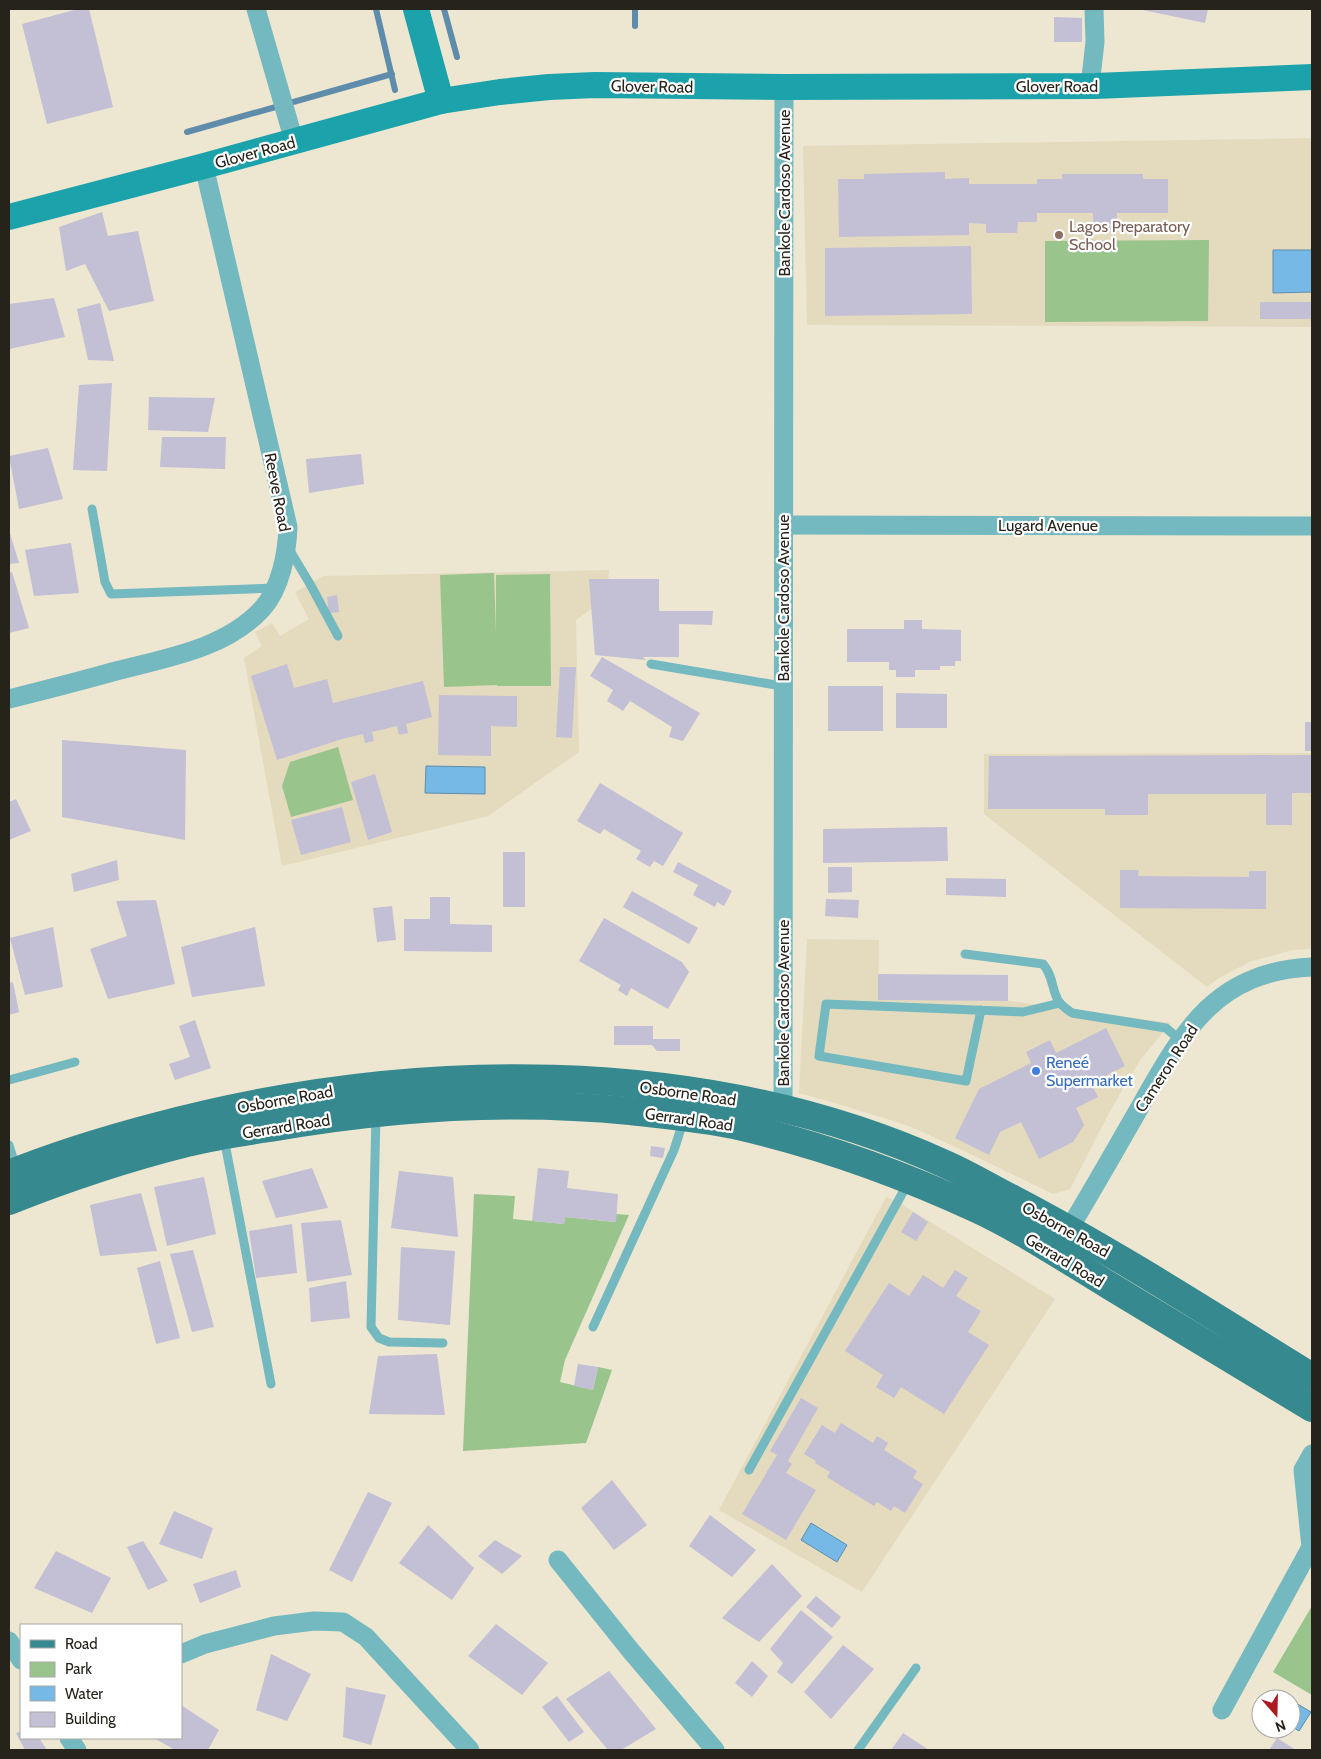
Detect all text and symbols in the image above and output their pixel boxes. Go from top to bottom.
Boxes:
street label: Glover Road [611,76,693,97]
street label: Glover Road [1016,77,1098,96]
street label: Bankole Cardoso Avenue [775,109,794,277]
street label: Glover Road [213,133,297,172]
place label: Lagos Preparatory School [1069,217,1190,254]
marker: Lagos Preparatory School [1053,229,1065,241]
street label: Reeve Road [261,451,294,533]
street label: Bankole Cardoso Avenue [774,514,793,682]
street label: Lugard Avenue [998,516,1098,535]
street label: Bankole Cardoso Avenue [774,919,793,1087]
street label: Cameron Road [1131,1021,1202,1116]
place label: Reneé Supermarket [1046,1053,1134,1090]
marker: Reneé Supermarket [1030,1065,1042,1077]
street label: Osborne Road [639,1077,737,1110]
street label: Osborne Road [236,1082,335,1117]
street label: Gerrard Road [644,1104,734,1135]
street label: Gerrard Road [241,1110,331,1143]
street label: Osborne Road [1019,1198,1113,1261]
street label: Gerrard Road [1022,1229,1108,1291]
legend [20,1624,182,1739]
text: Road [65,1635,98,1653]
text: Park [65,1660,92,1678]
text: Water [65,1685,103,1703]
north arrow [1251,1689,1301,1739]
text: Building [65,1710,116,1728]
text: N [1273,1716,1288,1736]

